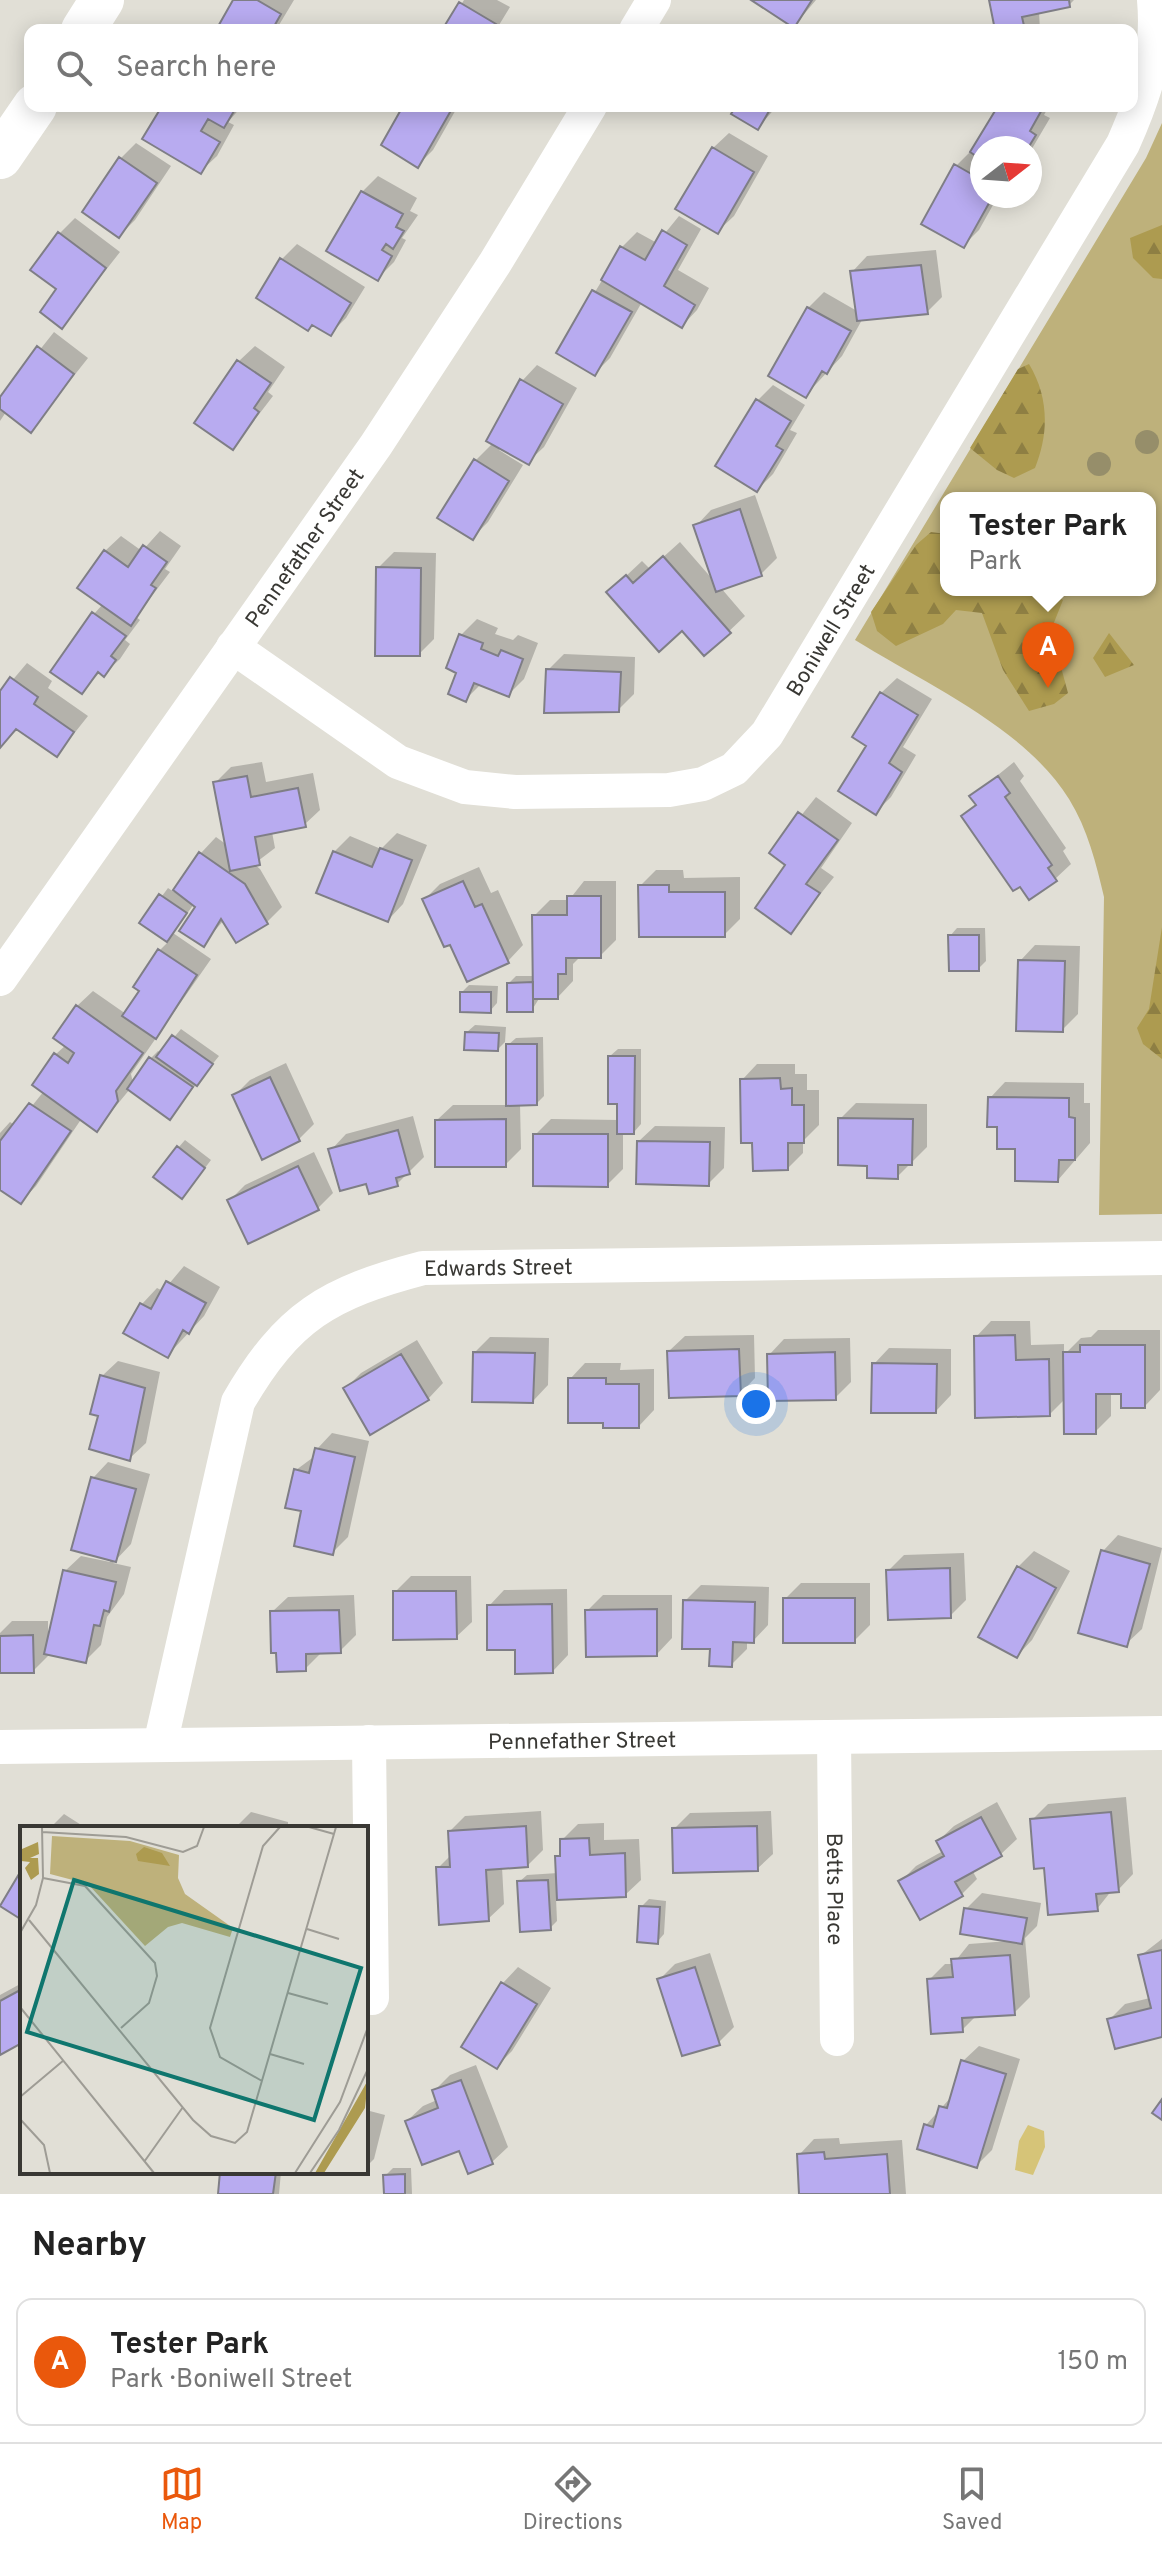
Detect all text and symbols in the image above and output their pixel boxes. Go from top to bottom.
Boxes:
search box [24,24,1138,112]
icon: search [52,46,96,90]
text: Search here [116,50,276,87]
north arrow [970,136,1042,208]
street label: Pennefather Street [241,464,371,633]
popup [940,492,1156,596]
text: Tester Park [968,509,1128,546]
text: Park [968,546,1022,579]
street label: Boniwell Street [782,560,882,702]
pin: A [1022,622,1074,688]
street label: Edwards Street [424,1255,573,1284]
your location [736,1384,776,1424]
street label: Pennefather Street [488,1728,676,1757]
inset map [20,1826,368,2174]
street label: Betts Place [819,1833,847,1945]
text: Nearby [32,2225,147,2268]
text: Tester Park [110,2327,269,2364]
text: A [51,2346,69,2379]
text: 150 m [1057,2346,1128,2379]
text: Park · Boniwell Street [110,2364,352,2397]
tab: Map [160,2462,204,2537]
tab: Directions [523,2462,623,2537]
tab: Saved [942,2462,1002,2537]

